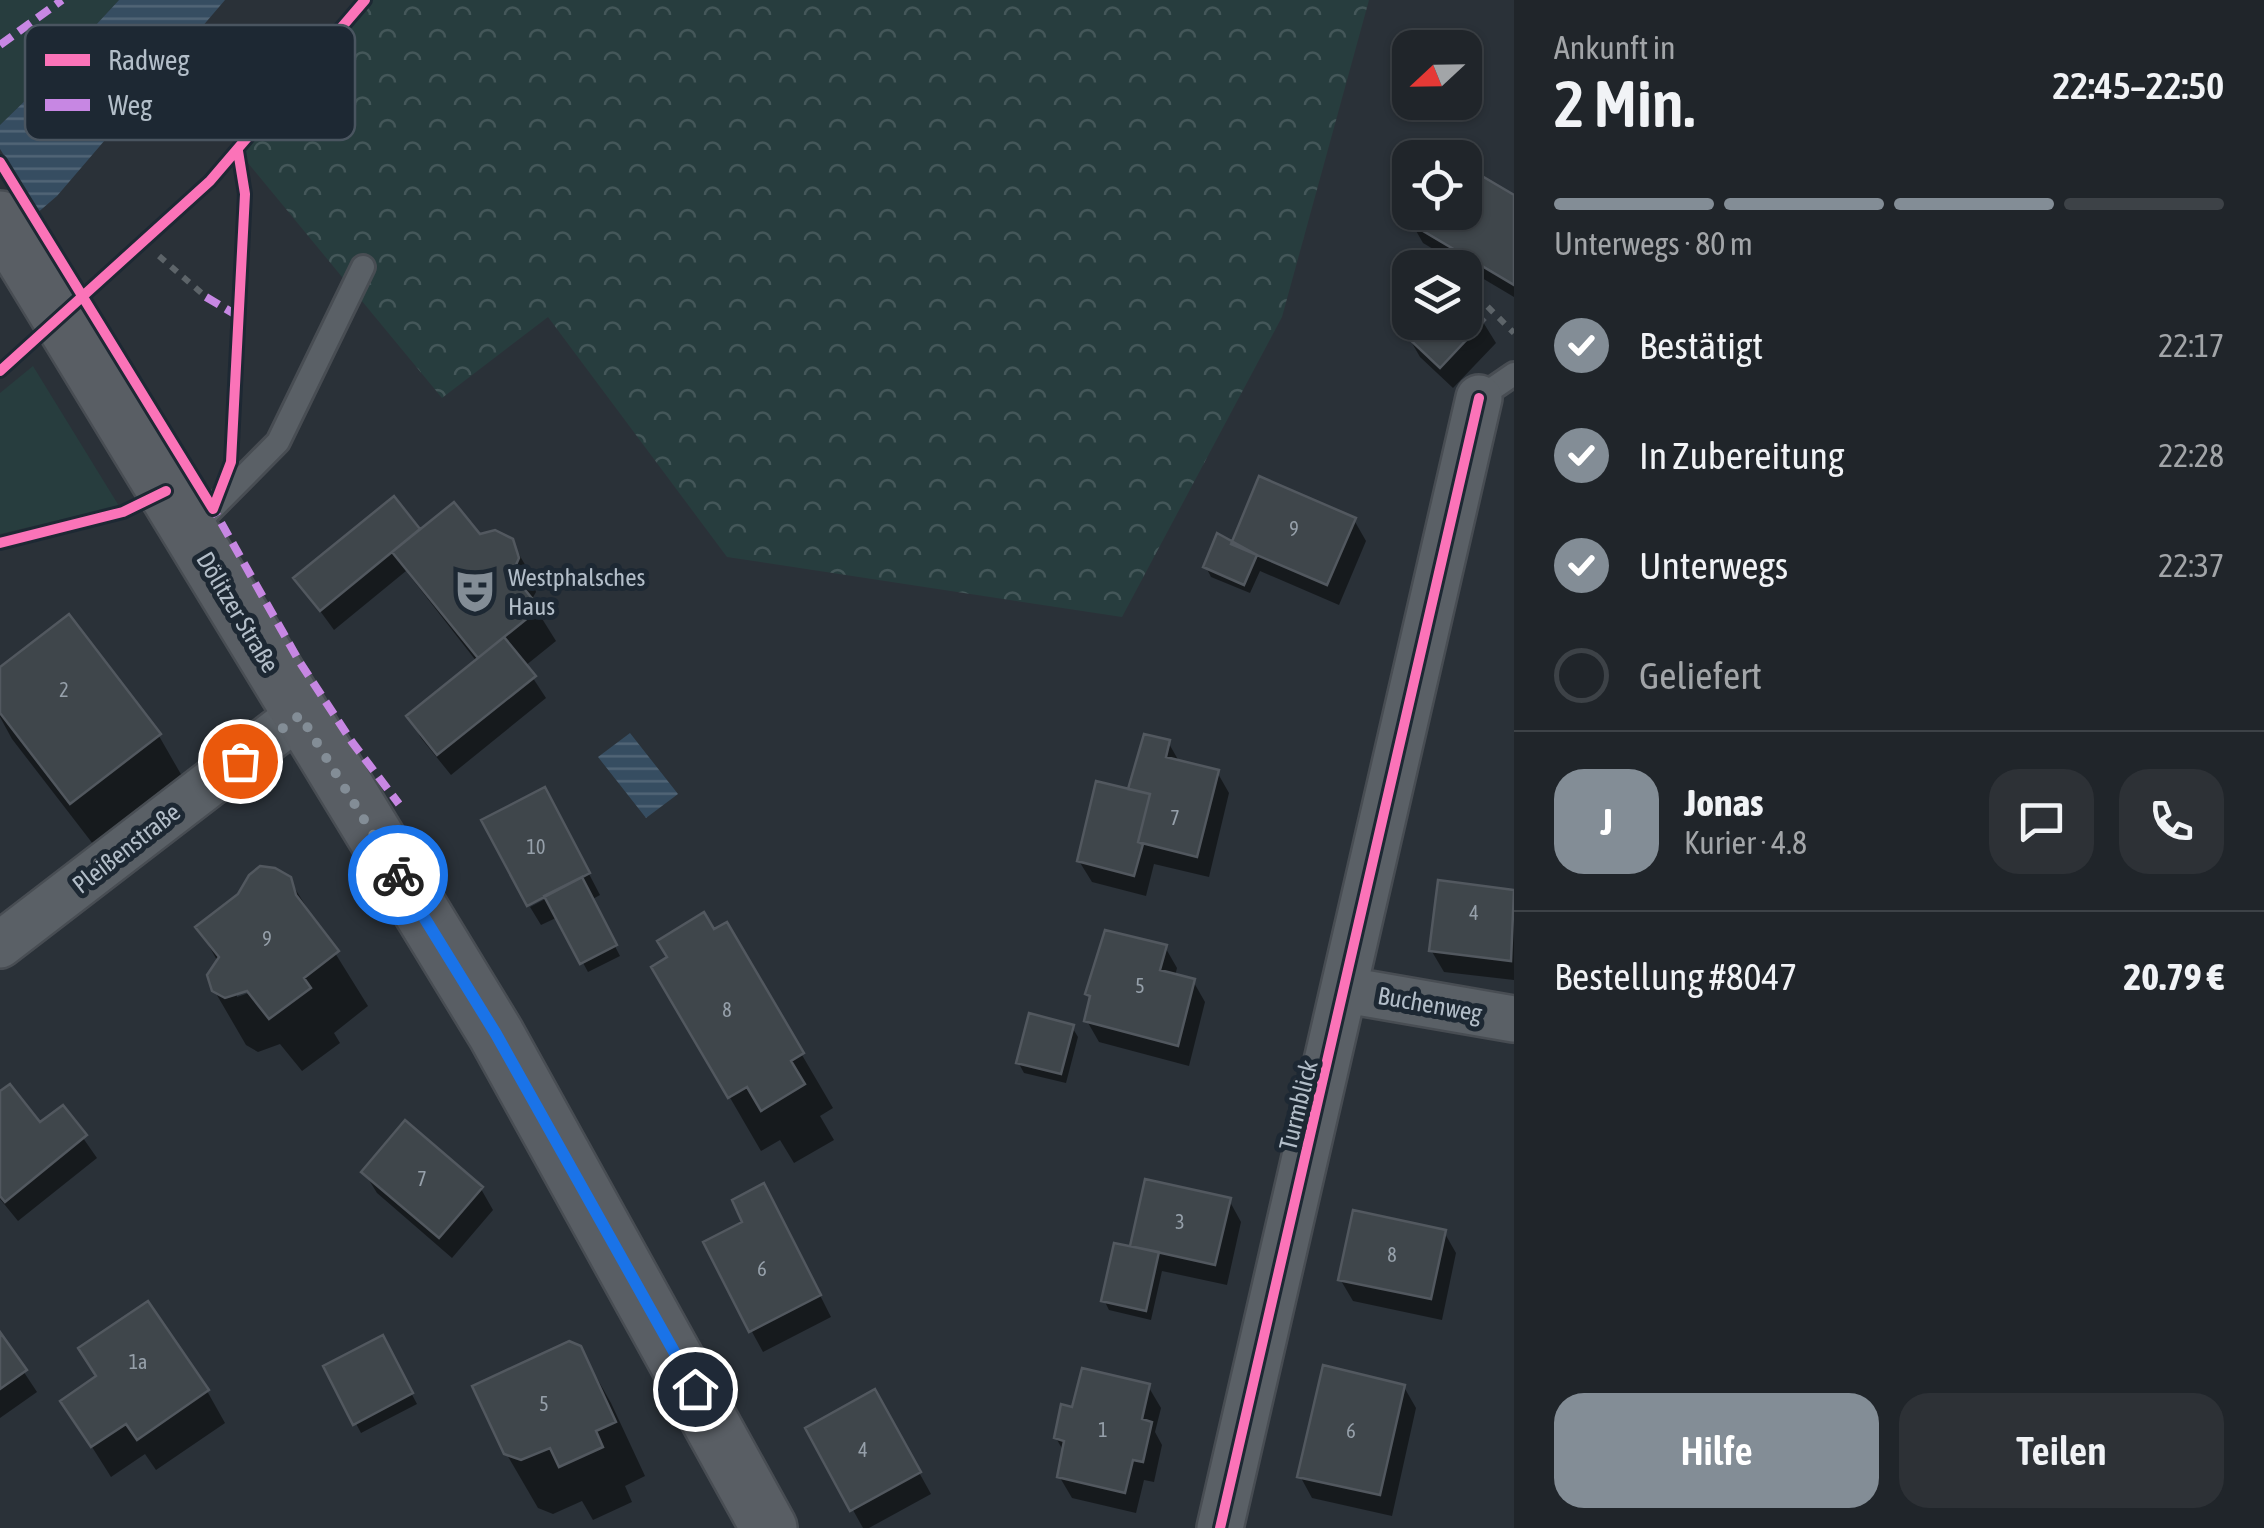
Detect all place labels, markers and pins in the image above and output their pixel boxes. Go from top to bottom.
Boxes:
place label: Westphalsches Haus [508,563,646,620]
theatre icon: Westphalsches Haus [451,567,499,615]
pin [198,719,283,804]
pin [653,1347,738,1432]

